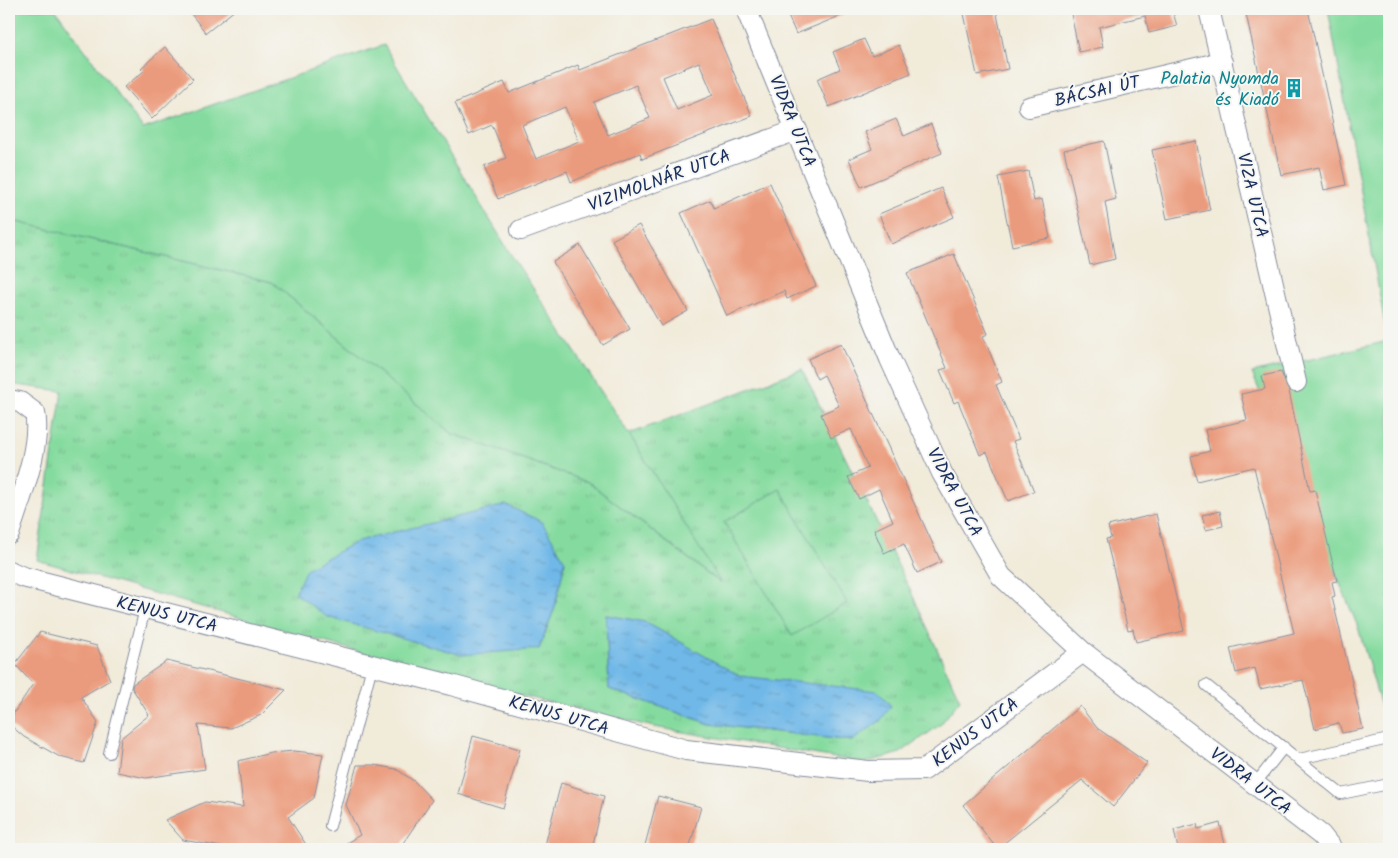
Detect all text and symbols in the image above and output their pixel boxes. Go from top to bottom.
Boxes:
place label: Palatia Nyomda és Kiadó [1160,65,1280,115]
street label: BÁCSAI ÚT [1052,68,1144,116]
street label: VIDRA UTCA [760,71,823,172]
building icon: Palatia Nyomda és Kiadó [1283,77,1305,99]
street label: VIZIMOLNÁR UTCA [584,142,735,221]
street label: VIZA UTCA [1228,150,1275,241]
street label: VIDRA UTCA [918,443,989,543]
street label: KENUS UTCA [113,589,220,642]
street label: KENUS UTCA [505,688,612,745]
street label: KENUS UTCA [926,691,1026,776]
street label: VIDRA UTCA [1203,741,1297,824]

